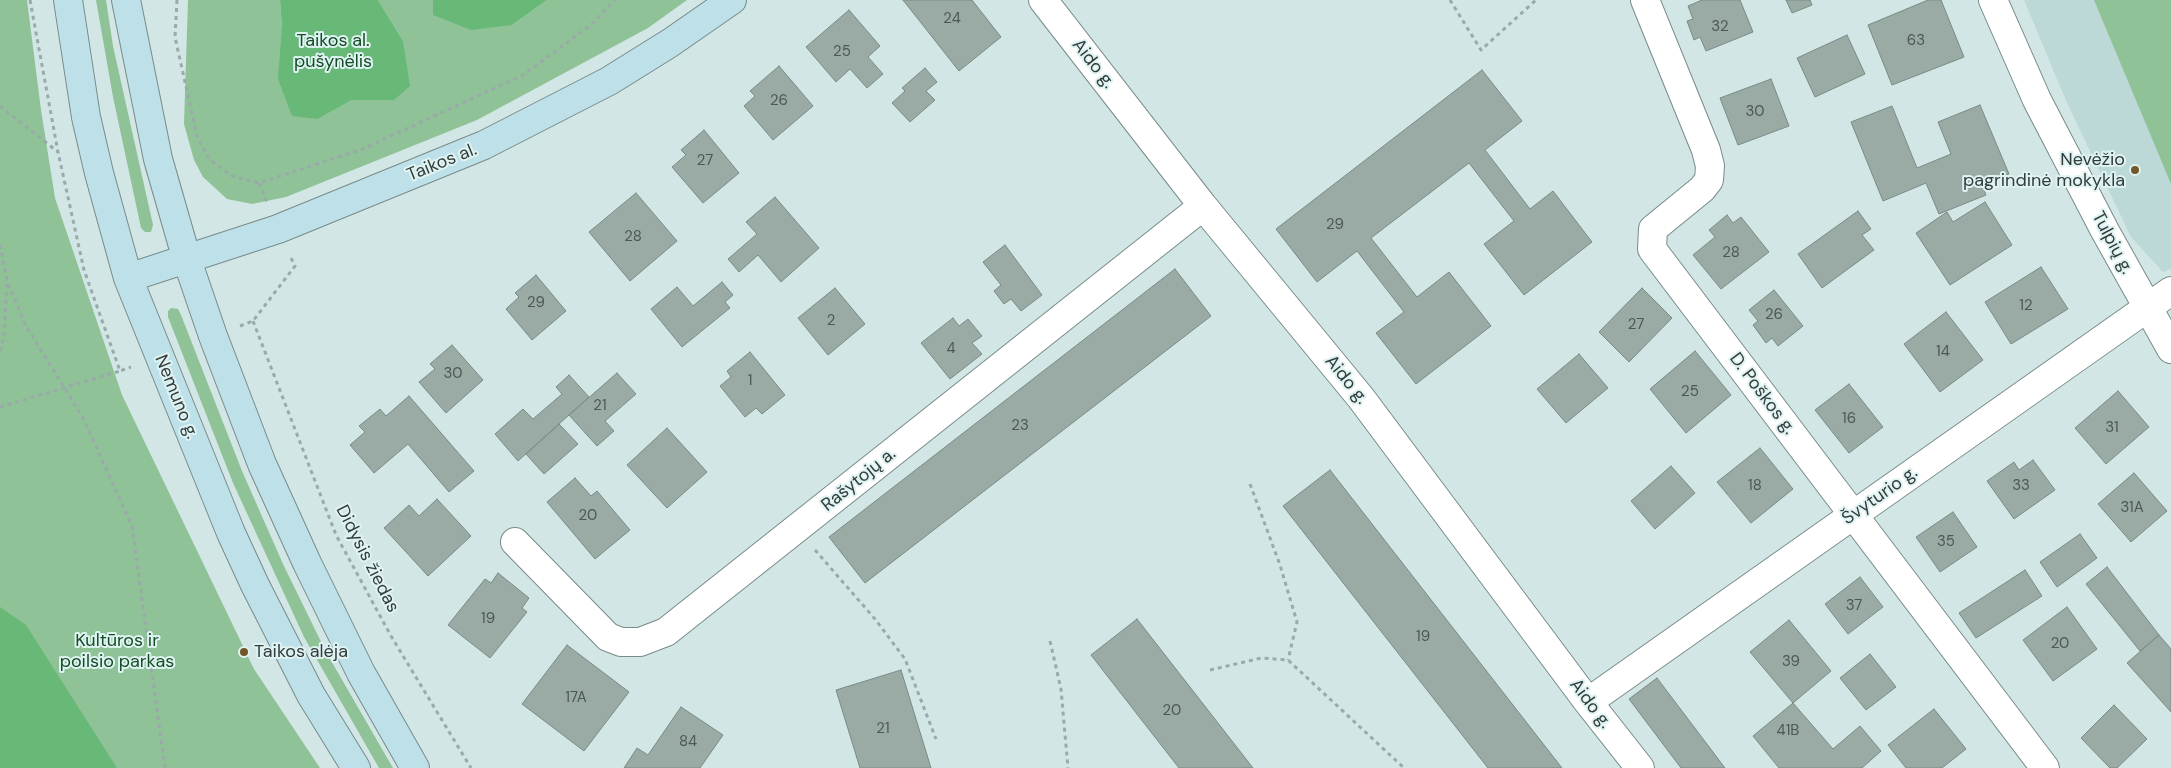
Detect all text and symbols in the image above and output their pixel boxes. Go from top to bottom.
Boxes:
house number: 24 [943,10,961,28]
house number: 32 [1711,18,1729,36]
park label: Taikos al. pušynėlis [294,30,372,72]
house number: 63 [1907,32,1925,50]
street label: Aido g. [1067,35,1119,93]
house number: 25 [833,43,851,61]
house number: 26 [770,92,788,110]
house number: 30 [1745,103,1765,121]
street label: Taikos al. [404,139,480,187]
place label: Nevėžio pagrindinė mokykla [1963,149,2125,192]
house number: 27 [697,152,713,170]
marker: Nevėžio pagrindinė mokykla [2129,164,2141,176]
street label: Tulpių g. [2087,208,2137,278]
house number: 29 [1326,216,1344,234]
house number: 28 [624,228,642,246]
house number: 28 [1722,244,1740,262]
house number: 29 [527,294,545,312]
house number: 12 [2019,297,2033,315]
house number: 26 [1765,306,1783,324]
house number: 2 [827,312,835,330]
house number: 27 [1628,316,1644,334]
house number: 4 [946,340,956,358]
house number: 14 [1936,343,1950,361]
street label: D. Poškos g. [1724,349,1800,439]
street label: Aido g. [1320,351,1372,409]
street label: Nemuno g. [149,352,203,442]
house number: 30 [443,365,463,383]
house number: 1 [748,372,752,390]
house number: 25 [1681,383,1699,401]
house number: 21 [593,397,607,415]
house number: 16 [1842,410,1856,428]
house number: 23 [1011,417,1029,435]
house number: 31 [2105,419,2119,437]
street label: Rašytojų a. [818,444,900,516]
street label: Švyturio g. [1838,462,1922,530]
house number: 18 [1748,477,1762,495]
house number: 33 [2012,477,2030,495]
house number: 31A [2120,499,2144,517]
street label: Didysis žiedas [331,502,403,616]
house number: 20 [579,507,597,525]
house number: 35 [1937,533,1955,551]
house number: 37 [1846,597,1862,615]
house number: 19 [481,610,495,628]
house number: 19 [1416,628,1430,646]
park label: Kultūros ir poilsio parkas [60,630,174,672]
house number: 20 [2051,635,2069,653]
place label: Taikos alėja [254,641,348,663]
marker: Taikos alėja [238,646,250,658]
house number: 39 [1782,653,1800,671]
street label: Aido g. [1564,675,1616,733]
house number: 17A [565,689,587,707]
house number: 20 [1163,702,1181,720]
house number: 21 [876,720,890,738]
house number: 41B [1777,722,1799,740]
house number: 84 [679,733,697,751]

